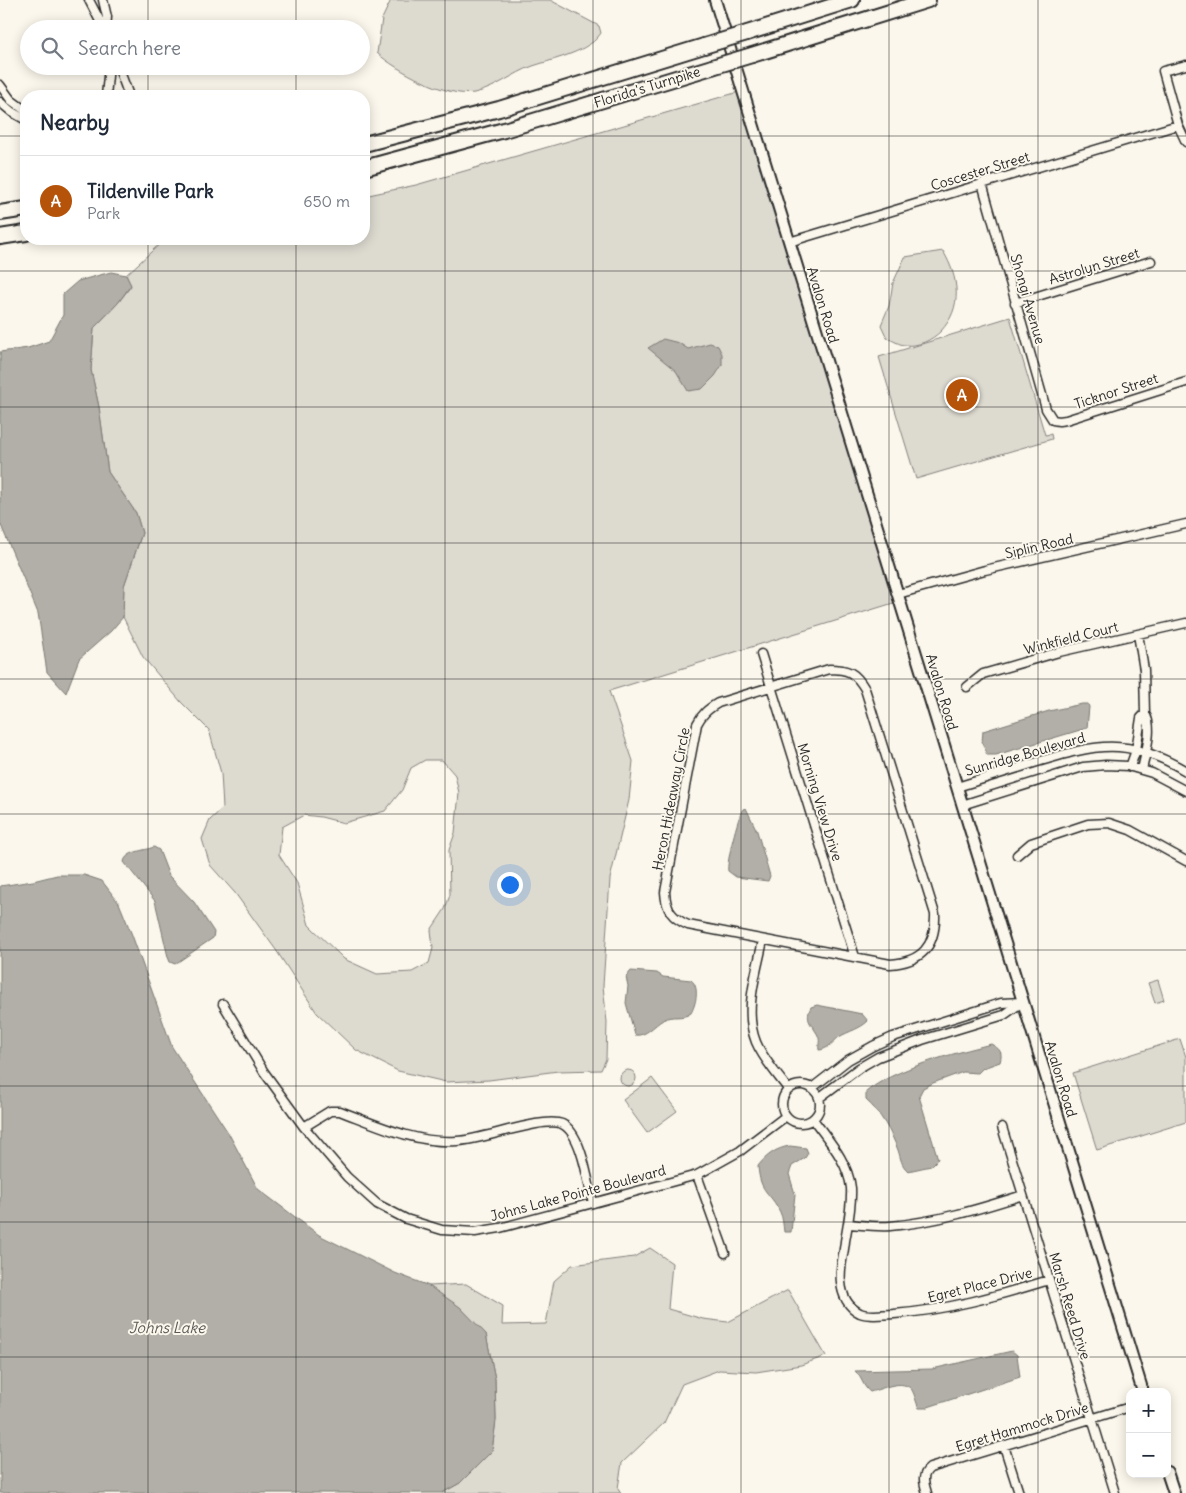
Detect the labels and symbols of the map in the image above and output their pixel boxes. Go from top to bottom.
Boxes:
street label: Florida's Turnpike [592,62,702,112]
street label: Coscester Street [928,147,1032,195]
street label: Astrolyn Street [1047,244,1142,288]
street label: Shongi Avenue [1007,252,1049,346]
street label: Avalon Road [803,265,843,345]
street label: Ticknor Street [1072,369,1160,413]
pin: A [946,376,978,414]
street label: Siplin Road [1003,529,1075,563]
street label: Winkfield Court [1022,618,1120,658]
street label: Avalon Road [922,652,962,732]
street label: Heron Hideaway Circle [648,726,694,872]
street label: Sunridge Boulevard [963,728,1087,780]
street label: Morning View Drive [794,741,846,863]
your location [497,872,523,898]
street label: Avalon Road [1041,1039,1081,1119]
street label: Johns Lake Pointe Boulevard [488,1161,668,1225]
street label: Marsh Reed Drive [1045,1250,1095,1362]
street label: Egret Place Drive [926,1263,1034,1307]
water label: Johns Lake [129,1318,206,1337]
street label: Egret Hammock Drive [953,1398,1091,1456]

